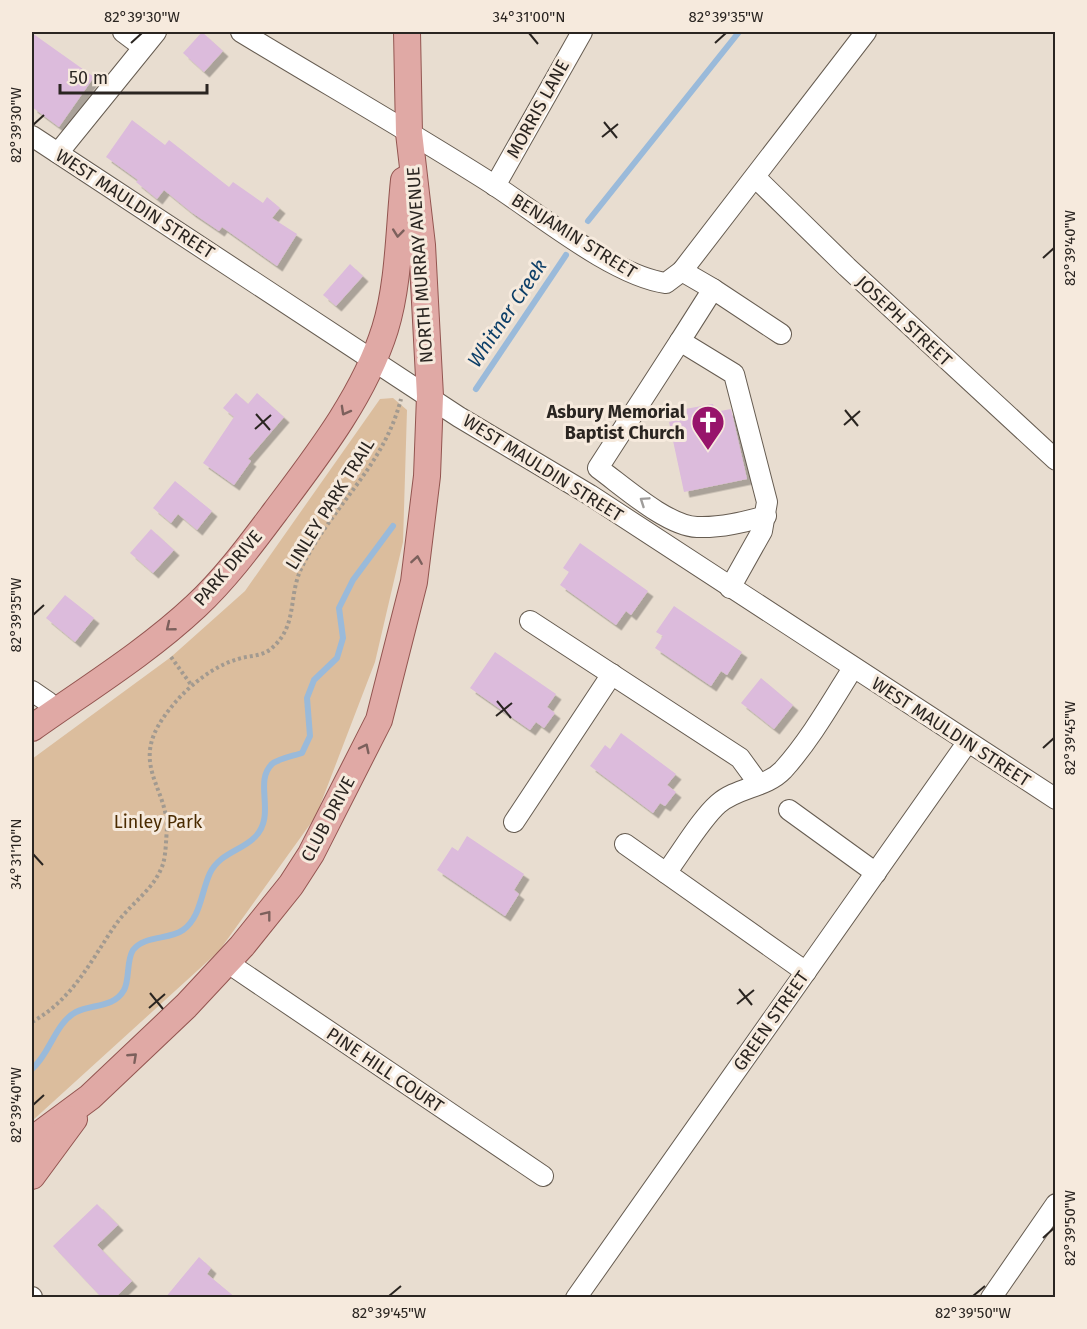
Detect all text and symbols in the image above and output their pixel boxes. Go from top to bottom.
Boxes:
text: 82°39'30"W [104,8,181,26]
text: 34°31'00"N [493,8,565,26]
text: 82°39'35"W [689,8,764,26]
street label: MORRIS LANE [502,56,574,162]
scale bar [60,57,207,95]
text: 50 m [69,67,108,89]
text: 82°39'30"W [7,86,25,163]
street label: WEST MAULDIN STREET [51,144,219,264]
street label: NORTH MURRAY AVENUE [402,166,438,364]
street label: BENJAMIN STREET [507,189,641,284]
text: 82°39'40"W [1061,209,1079,286]
one-way arrow [392,228,405,237]
water label: Whitner Creek [462,255,552,371]
street label: JOSEPH STREET [852,271,957,371]
place label: Asbury Memorial Baptist Church [546,401,686,444]
church icon: Asbury Memorial Baptist Church [690,404,726,451]
one-way arrow [341,405,352,415]
street label: WEST MAULDIN STREET [459,410,628,527]
street label: LINLEY PARK TRAIL [281,434,379,574]
one-way arrow [640,497,651,508]
street label: PARK DRIVE [189,526,267,610]
one-way arrow [411,556,423,565]
text: 82°39'35"W [7,577,25,652]
one-way arrow [166,619,177,630]
street label: WEST MAULDIN STREET [867,672,1035,792]
text: 82°39'45"W [1061,700,1079,775]
one-way arrow [358,743,370,754]
street label: CLUB DRIVE [296,772,360,866]
park label: Linley Park [114,811,203,833]
text: 34°31'10"N [7,818,25,890]
one-way arrow [259,911,270,922]
street label: GREEN STREET [729,966,814,1075]
street label: PINE HILL COURT [322,1023,448,1118]
one-way arrow [126,1053,137,1064]
text: 82°39'40"W [7,1066,25,1143]
text: 82°39'50"W [1061,1189,1079,1266]
text: 82°39'45"W [352,1304,427,1322]
text: 82°39'50"W [935,1304,1012,1322]

